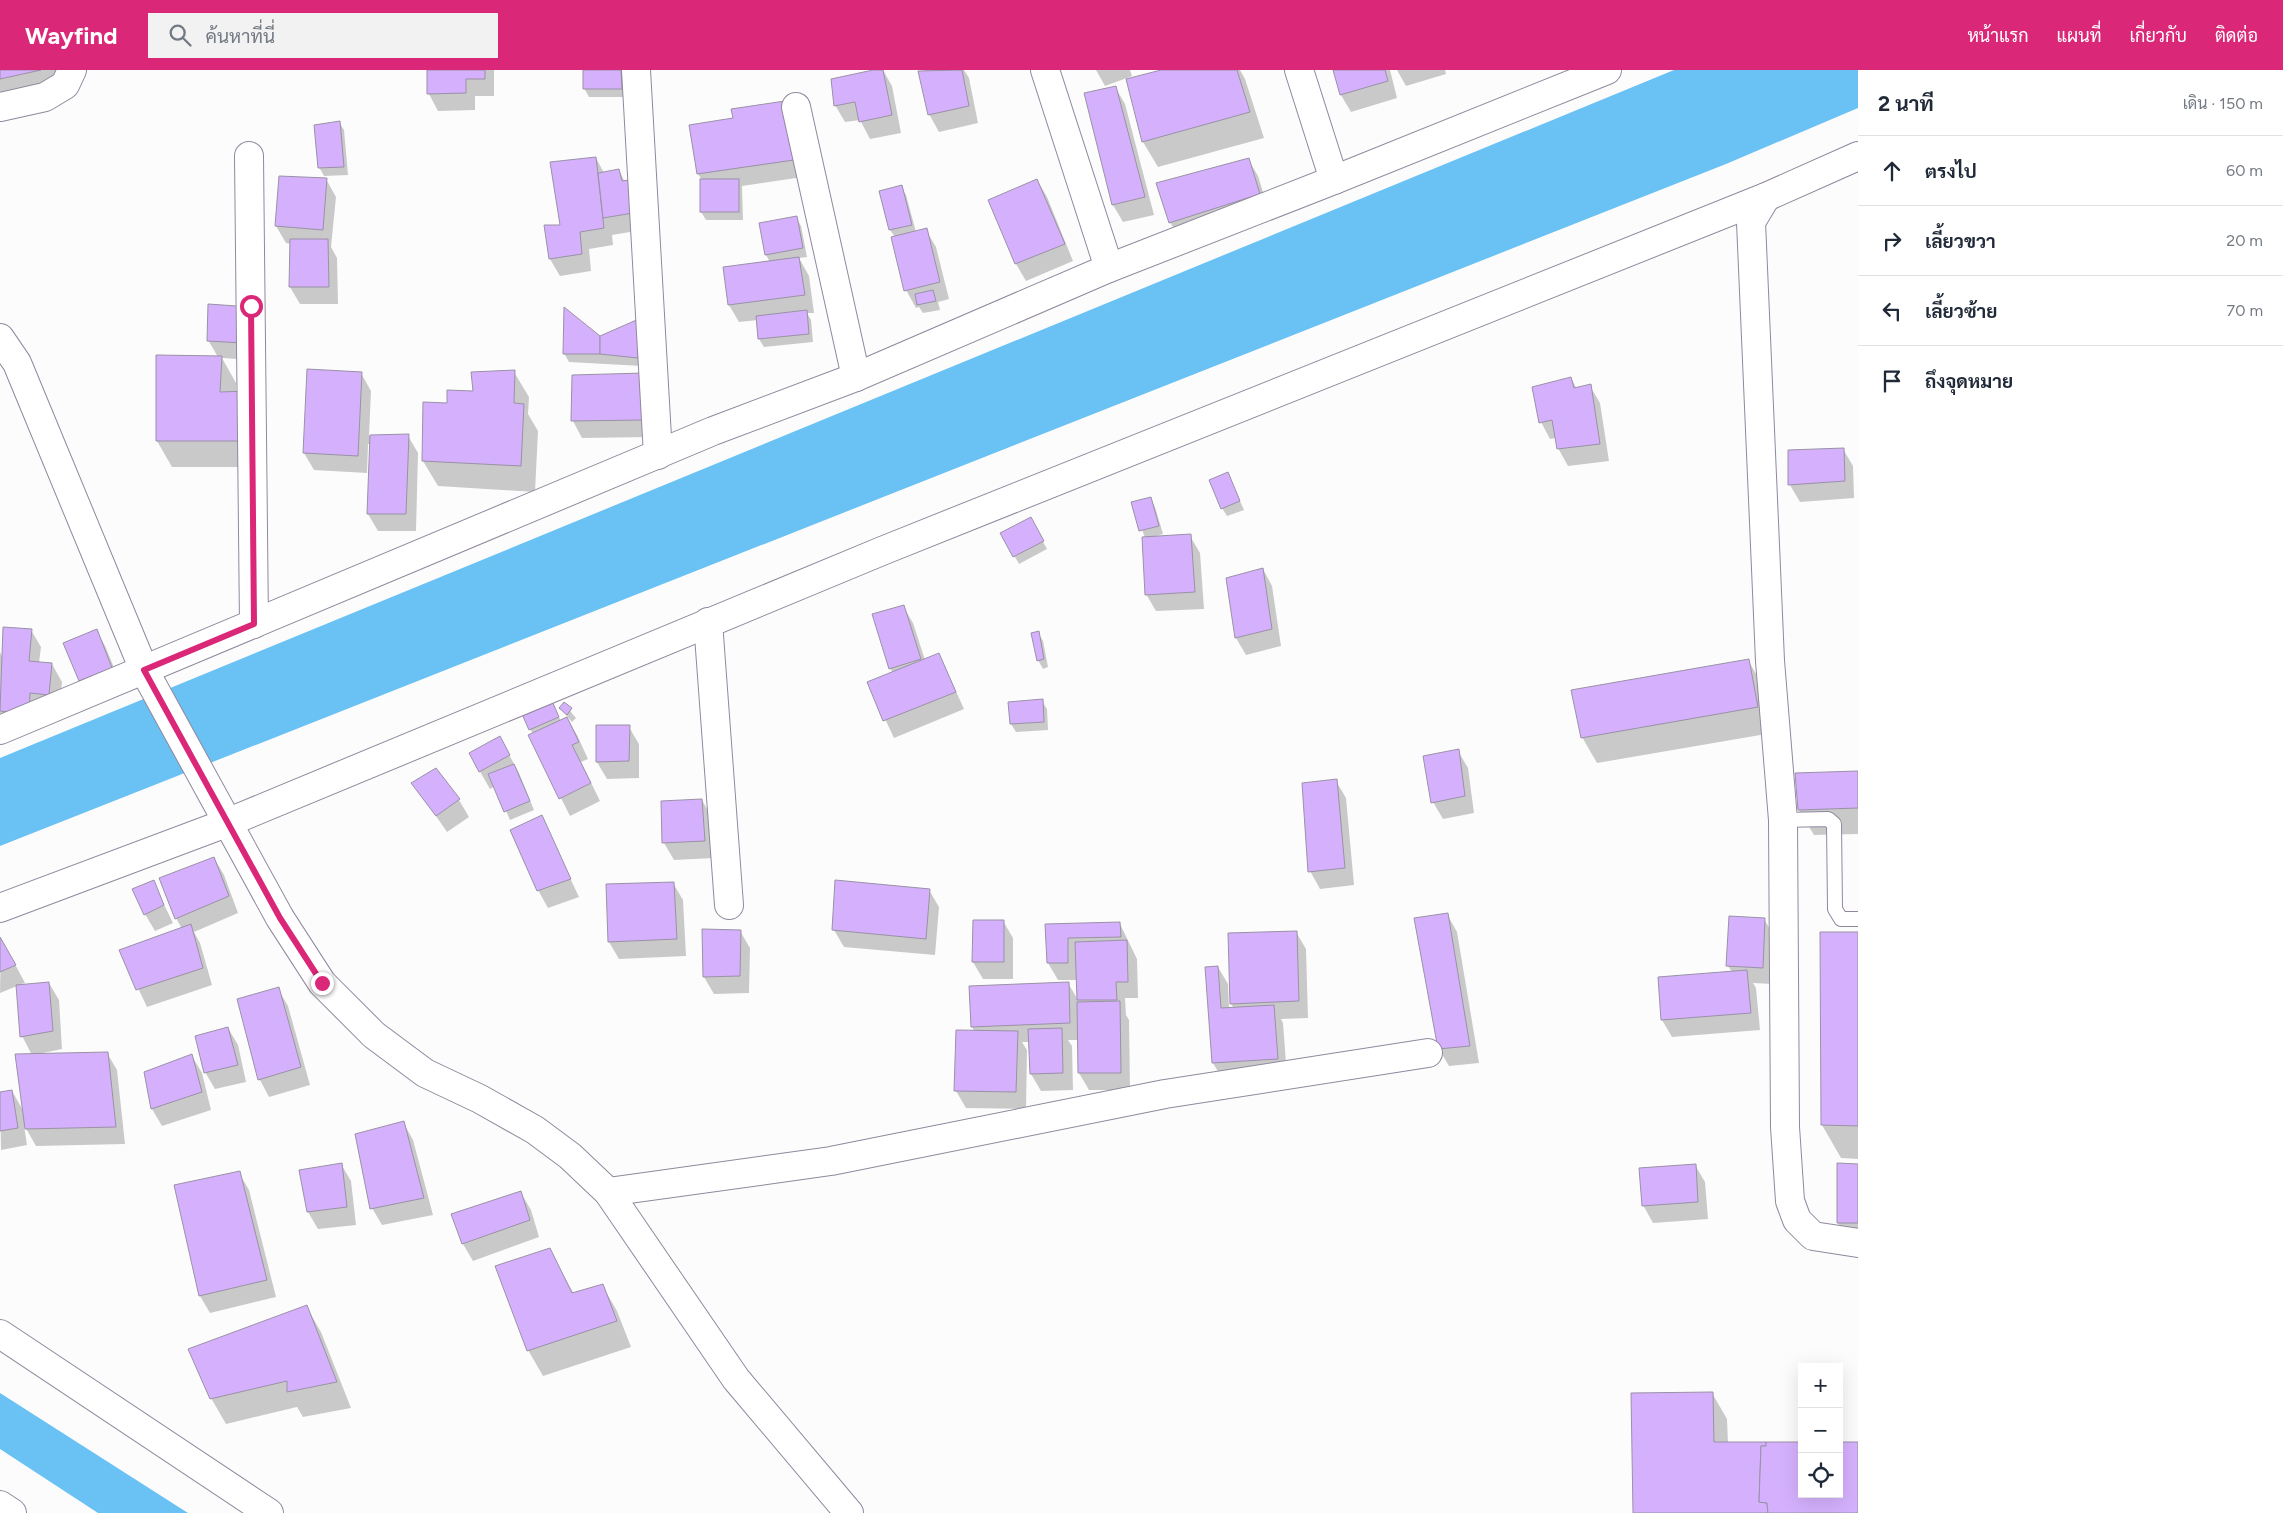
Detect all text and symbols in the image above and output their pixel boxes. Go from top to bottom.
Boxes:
search box [148,13,498,58]
text: Wayfind [25,21,118,50]
icon: search [166,21,194,49]
text: ค้นหาที่นี่ [206,25,275,48]
text: หน้าแรก [1967,25,2029,47]
text: แผนที่ [2057,25,2101,47]
text: เกี่ยวกับ [2129,25,2187,47]
text: ติดต่อ [2215,25,2258,47]
text: 2 นาที [1878,91,1934,116]
text: เดิน · 150 m [2183,94,2263,113]
icon: ahead [1878,157,1906,185]
text: ตรงไป [1925,160,1977,183]
text: 60 m [2226,161,2263,180]
icon: right [1878,227,1906,255]
text: เลี้ยวขวา [1925,230,1996,253]
text: 20 m [2226,231,2263,250]
route start [240,295,263,318]
icon: left [1878,297,1906,325]
text: เลี้ยวซ้าย [1925,300,1997,323]
text: 70 m [2227,301,2263,320]
icon: arrive [1878,367,1906,395]
text: ถึงจุดหมาย [1925,370,2013,393]
route end [311,972,334,995]
map controls [1798,1363,1843,1498]
button: + [1798,1363,1843,1408]
button: − [1798,1408,1843,1453]
button: locate [1798,1453,1843,1498]

